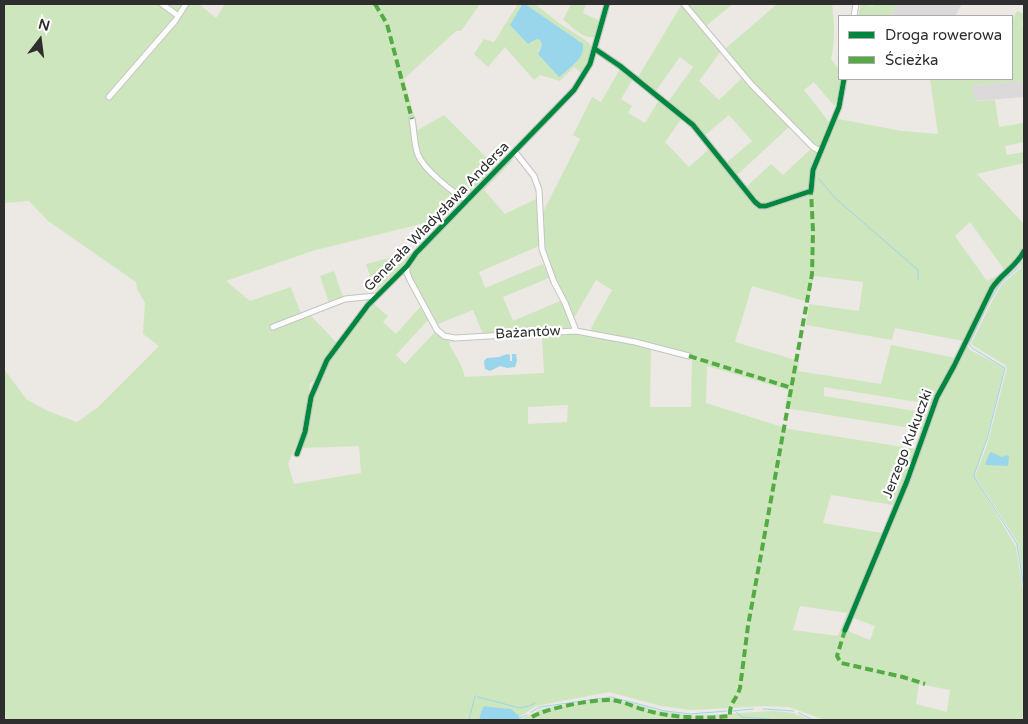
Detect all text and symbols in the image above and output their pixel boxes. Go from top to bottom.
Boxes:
north arrow [15,15,65,65]
text: N [36,15,52,35]
legend [838,15,1013,80]
text: Droga rowerowa [885,26,1002,44]
text: Ścieżka [885,51,938,69]
street label: Generała Władysława Andersa [361,139,513,295]
street label: Bażantów [495,323,561,343]
street label: Jerzego Kukuczki [879,387,937,501]

